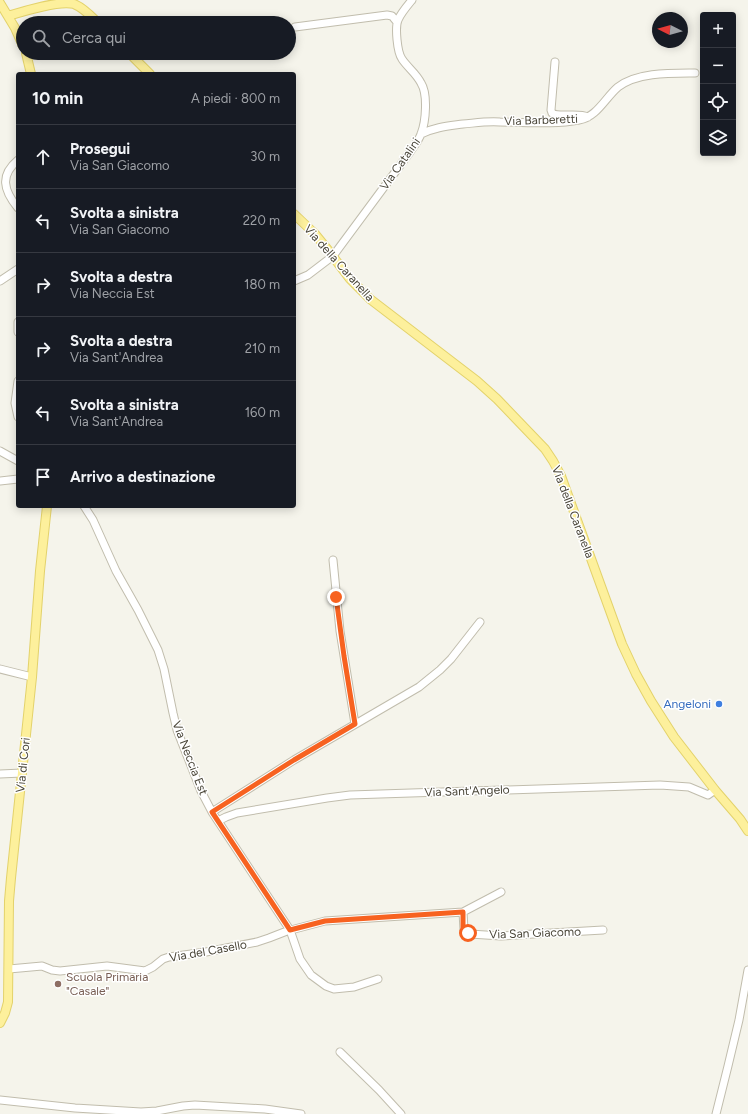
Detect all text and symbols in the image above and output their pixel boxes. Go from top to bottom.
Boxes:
north arrow [652,12,688,48]
map controls [700,12,736,156]
button: + [700,12,736,48]
search box [16,16,296,60]
icon: search [30,27,52,49]
text: Cerca qui [62,29,126,47]
button: − [700,48,736,84]
button: locate [700,84,736,120]
text: 10 min [32,88,83,108]
text: A piedi · 800 m [191,91,280,106]
street label: Via Barberetti [504,112,578,128]
button: layers [700,120,736,156]
street label: Via Catalini [377,135,423,193]
text: Prosegui [70,140,130,158]
icon: ahead [32,146,54,168]
text: 30 m [250,149,280,164]
text: Via San Giacomo [70,158,170,173]
text: Svolta a sinistra [70,204,179,222]
icon: left [32,210,54,232]
text: 220 m [243,213,280,228]
text: Via San Giacomo [70,222,170,237]
street label: Via della Caranella [301,222,377,304]
text: Svolta a destra [70,268,173,286]
icon: right [32,274,54,296]
text: 180 m [244,277,280,292]
text: Via Neccia Est [70,286,155,301]
text: Svolta a destra [70,332,173,350]
icon: right [32,338,54,360]
text: 210 m [245,341,280,356]
text: Via Sant'Andrea [70,350,163,365]
text: Svolta a sinistra [70,396,179,414]
icon: left [32,402,54,424]
text: 160 m [245,405,280,420]
text: Via Sant'Andrea [70,414,163,429]
street label: Via della Caranella [549,464,597,560]
icon: arrive [32,466,54,488]
text: Arrivo a destinazione [70,468,215,486]
route end [327,588,345,606]
place label: Angeloni [664,697,711,711]
marker: Angeloni [714,699,724,709]
street label: Via Neccia Est [169,719,211,797]
street label: Via di Cori [13,737,33,793]
street label: Via Sant'Angelo [424,783,510,799]
route start [459,924,477,942]
street label: Via San Giacomo [489,924,581,942]
street label: Via del Casello [168,937,248,965]
place label: Scuola Primaria "Casale" [66,970,148,998]
marker: Scuola Primaria "Casale" [53,979,63,989]

